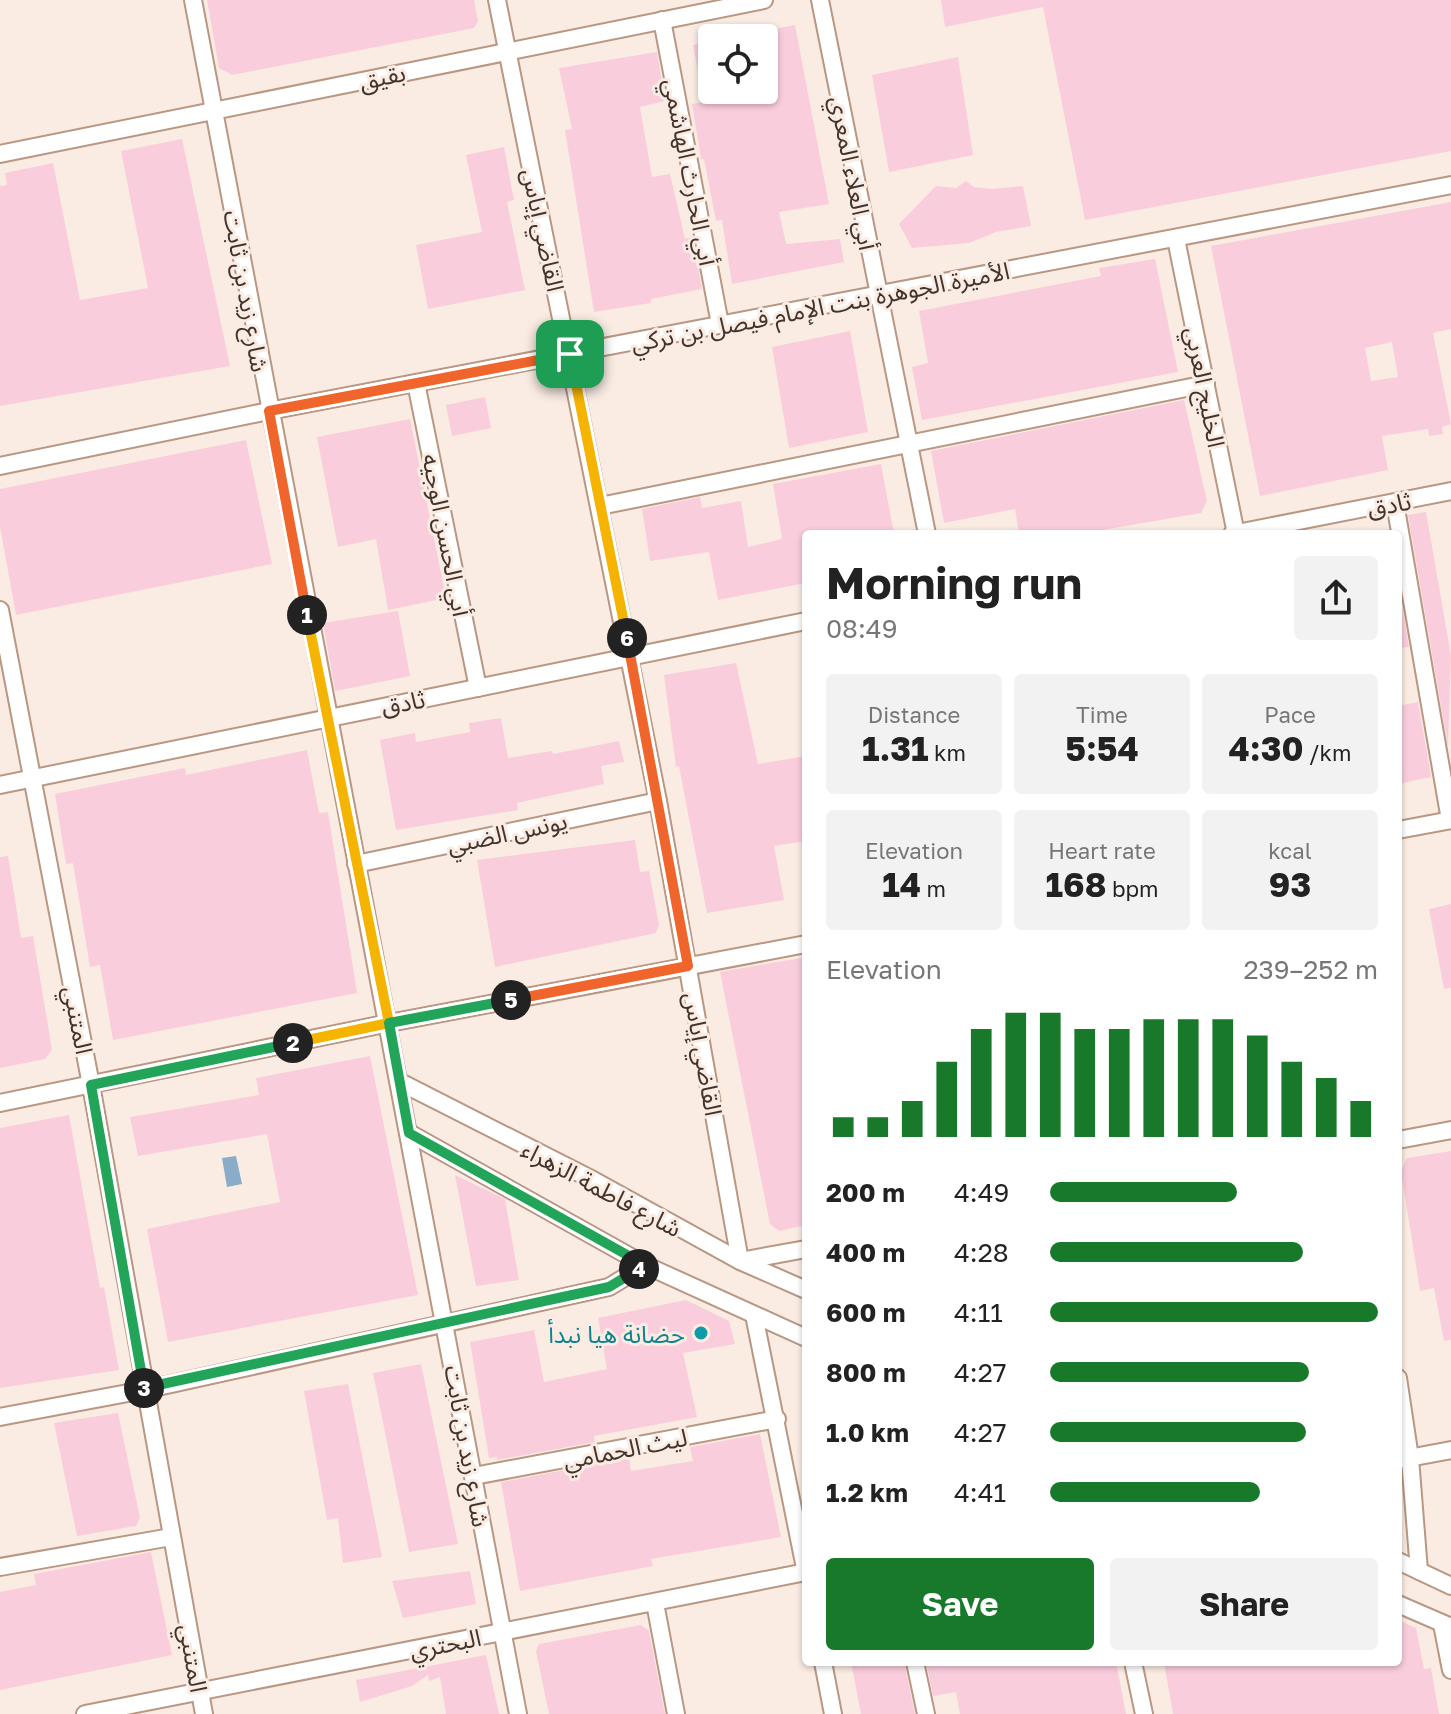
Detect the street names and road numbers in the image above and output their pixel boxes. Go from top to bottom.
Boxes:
street label: بقيق [356,57,408,97]
street label: أبي الحارث الهاشمي [653,76,723,269]
street label: أبي العلاء المعري [819,93,883,254]
street label: القاضي إياس [511,166,571,295]
street label: شارع زيد بن ثابت [215,208,275,375]
street label: الأميرة الجوهرة بنت الإمام فيصل بن تركي [628,255,1013,362]
street label: الخليج العربي [1175,324,1232,451]
street label: أبي الحسن الوجيه [412,451,477,620]
street label: ثادق [1365,486,1413,522]
street label: ثادق [379,684,427,720]
street label: يونس الضبي [444,805,571,864]
street label: المتنبي [53,983,100,1058]
street label: القاضي إياس [673,990,729,1119]
street label: شارع فاطمة الزهراء [515,1134,687,1246]
street label: شارع زيد بن ثابت [436,1363,496,1530]
street label: ليث الحمامي [560,1422,691,1480]
street label: المتنبي [168,1622,214,1695]
street label: البحتري [407,1622,484,1670]

